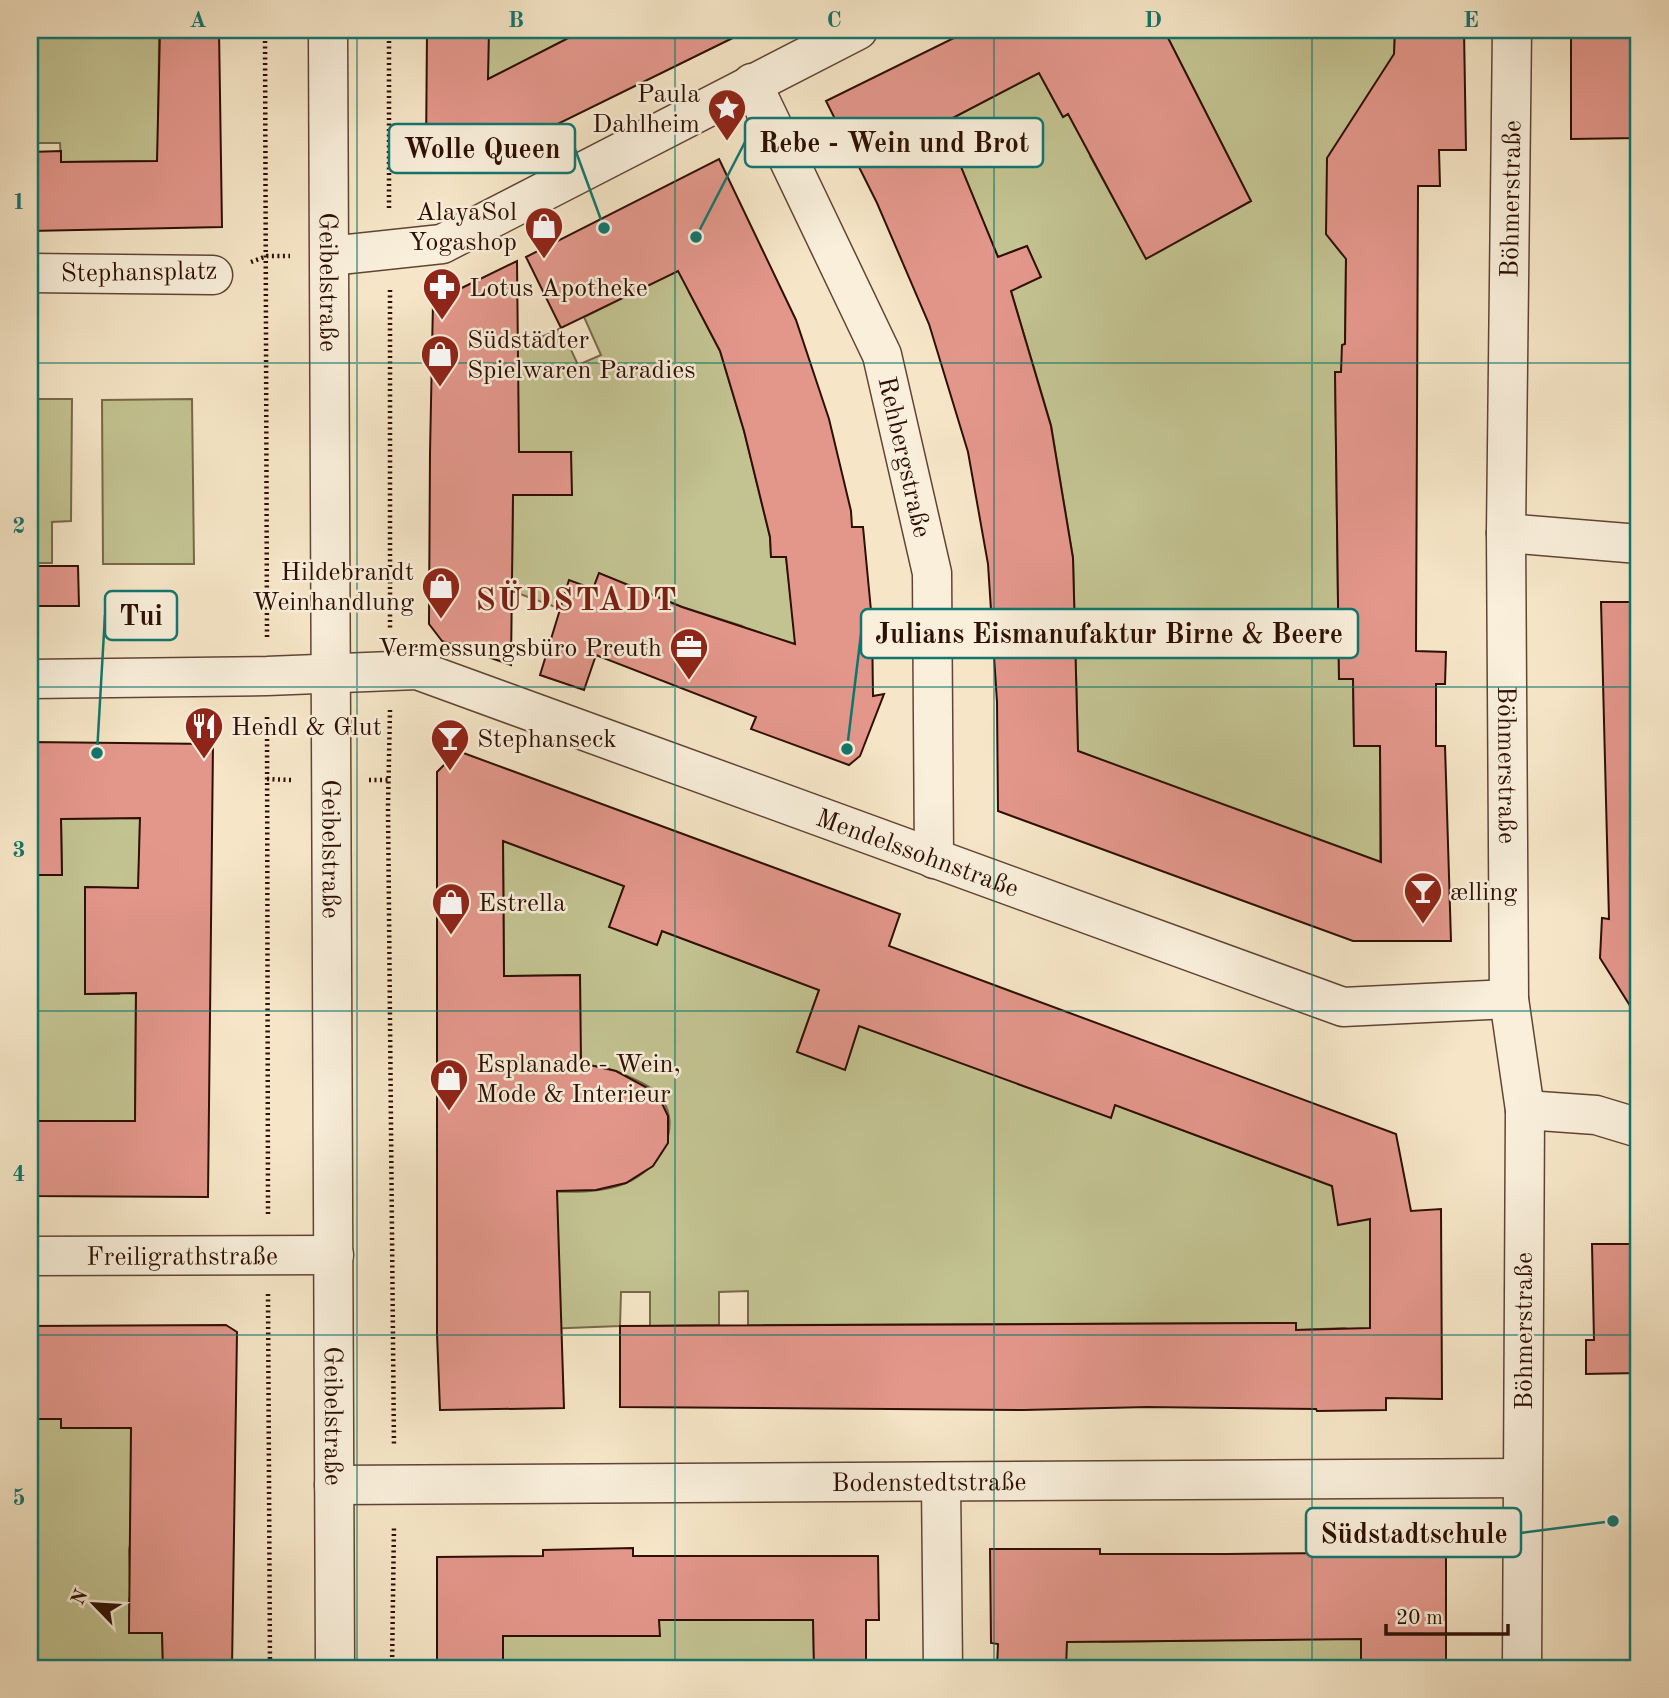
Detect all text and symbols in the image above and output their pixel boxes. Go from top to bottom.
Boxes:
text: A [189,9,207,32]
text: B [508,9,524,32]
text: C [826,9,842,32]
text: D [1144,9,1162,32]
text: E [1463,9,1479,32]
place label: Paula Dahlheim [592,82,700,138]
place icon: Paula Dahlheim [706,87,748,142]
callout: Rebe - Wein und Brot [745,118,1043,167]
street label: Böhmerstraße [1498,120,1526,278]
callout: Wolle Queen [389,124,575,173]
text: Rebe - Wein und Brot [759,131,1029,159]
text: Wolle Queen [403,137,561,165]
text: 1 [12,191,26,214]
place label: AlayaSol Yogashop [408,200,517,256]
shop icon: AlayaSol Yogashop [523,205,565,260]
street label: Geibelstraße [314,212,340,352]
street label: Stephansplatz [60,259,218,287]
pharmacy icon: Lotus Apotheke [421,266,463,321]
place label: Lotus Apotheke [469,276,648,302]
place label: Südstädter Spielwaren Paradies [467,328,695,384]
shop icon: Südstädter Spielwaren Paradies [419,333,461,388]
street label: Rehbergstraße [872,374,934,540]
text: 2 [12,515,26,538]
place label: Hildebrandt Weinhandlung [252,560,414,616]
shop icon: Hildebrandt Weinhandlung [420,565,462,620]
district label: SÜDSTADT [475,580,679,618]
callout: Tui [105,591,177,640]
text: Tui [119,604,163,632]
callout: Julians Eismanufaktur Birne & Beere [861,609,1358,658]
text: Julians Eismanufaktur Birne & Beere [875,622,1343,650]
office icon: Vermessungsbüro Preuth [668,626,710,681]
place label: Vermessungsbüro Preuth [378,636,662,662]
street label: Böhmerstraße [1492,686,1519,844]
restaurant icon: Hendl & Glut [183,705,225,760]
place label: Hendl & Glut [231,715,382,741]
bar icon: Stephanseck [429,717,471,772]
place label: Stephanseck [477,727,617,753]
street label: Geibelstraße [316,779,343,919]
street label: Mendelssohnstraße [812,805,1022,903]
text: 3 [12,839,26,862]
bar icon: ælling [1402,870,1444,925]
place label: ælling [1450,880,1517,906]
shop icon: Estrella [430,881,472,936]
place label: Estrella [478,891,566,917]
place label: Esplanade - Wein, Mode & Interieur [476,1052,681,1108]
shop icon: Esplanade - Wein, Mode & Interieur [428,1057,470,1112]
text: 4 [12,1163,26,1186]
street label: Freiligrathstraße [86,1244,278,1271]
street label: Böhmerstraße [1512,1252,1538,1410]
street label: Geibelstraße [319,1346,345,1486]
street label: Bodenstedtstraße [831,1470,1027,1497]
text: 5 [12,1487,26,1510]
callout: Südstadtschule [1306,1508,1521,1557]
text: Südstadtschule [1320,1522,1508,1550]
north arrow [60,1568,130,1638]
text: N [69,1587,93,1608]
scale bar [1386,1593,1508,1637]
text: 20 m [1396,1608,1443,1629]

